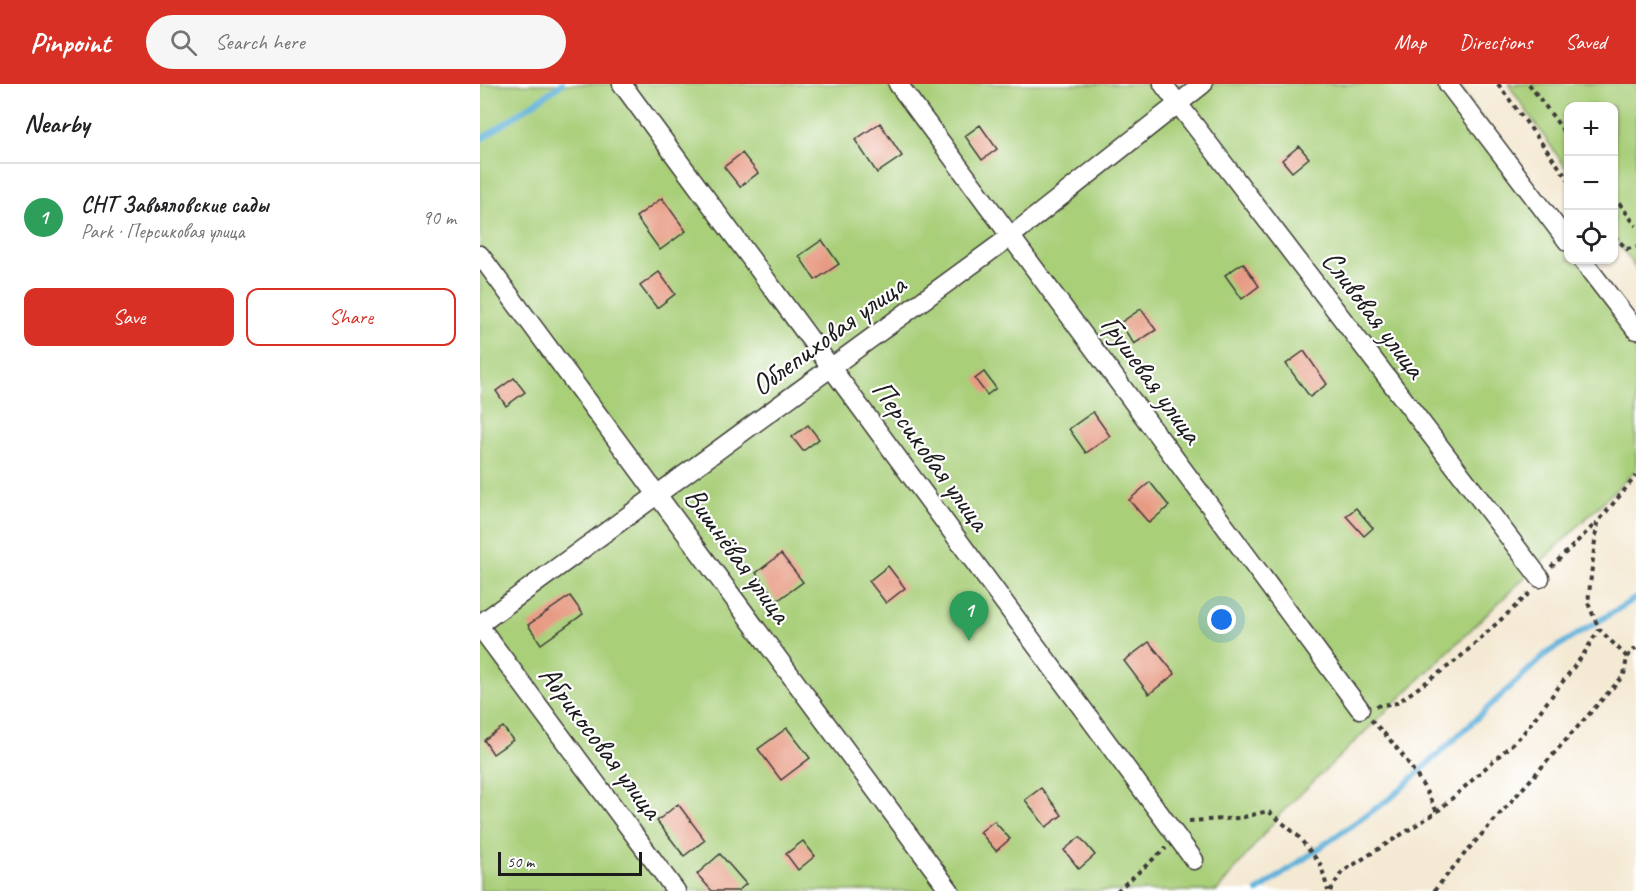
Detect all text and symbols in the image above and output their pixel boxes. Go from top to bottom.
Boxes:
search box [146,15,566,69]
text: Pinpoint [30,25,110,60]
icon: search [167,26,200,59]
text: Search here [215,28,305,56]
text: Map [1394,29,1426,55]
text: Directions [1459,29,1532,55]
text: Saved [1565,29,1606,55]
map controls [1564,102,1618,264]
button: + [1564,102,1618,156]
text: Nearby [24,107,89,140]
button: − [1564,156,1618,210]
text: СНТ Завьяловские сады [81,191,268,219]
text: 1 [39,205,48,230]
text: 90 m [422,205,456,230]
button: locate [1564,210,1618,264]
text: Park · Персиковая улица [81,219,245,244]
street label: Сливовая улица [1313,242,1436,387]
street label: Облепиховая улица [743,265,914,404]
button: Save [24,288,234,346]
button: Share [246,288,456,346]
street label: Грушевая улица [1093,307,1213,452]
street label: Персиковая улица [863,372,1000,540]
street label: Вишнёвая улица [676,480,801,632]
pin: 1 [950,592,988,641]
your location [1207,605,1236,634]
street label: Абрикосовая улица [531,657,673,828]
scale bar [498,849,642,876]
text: 50 m [507,852,534,872]

